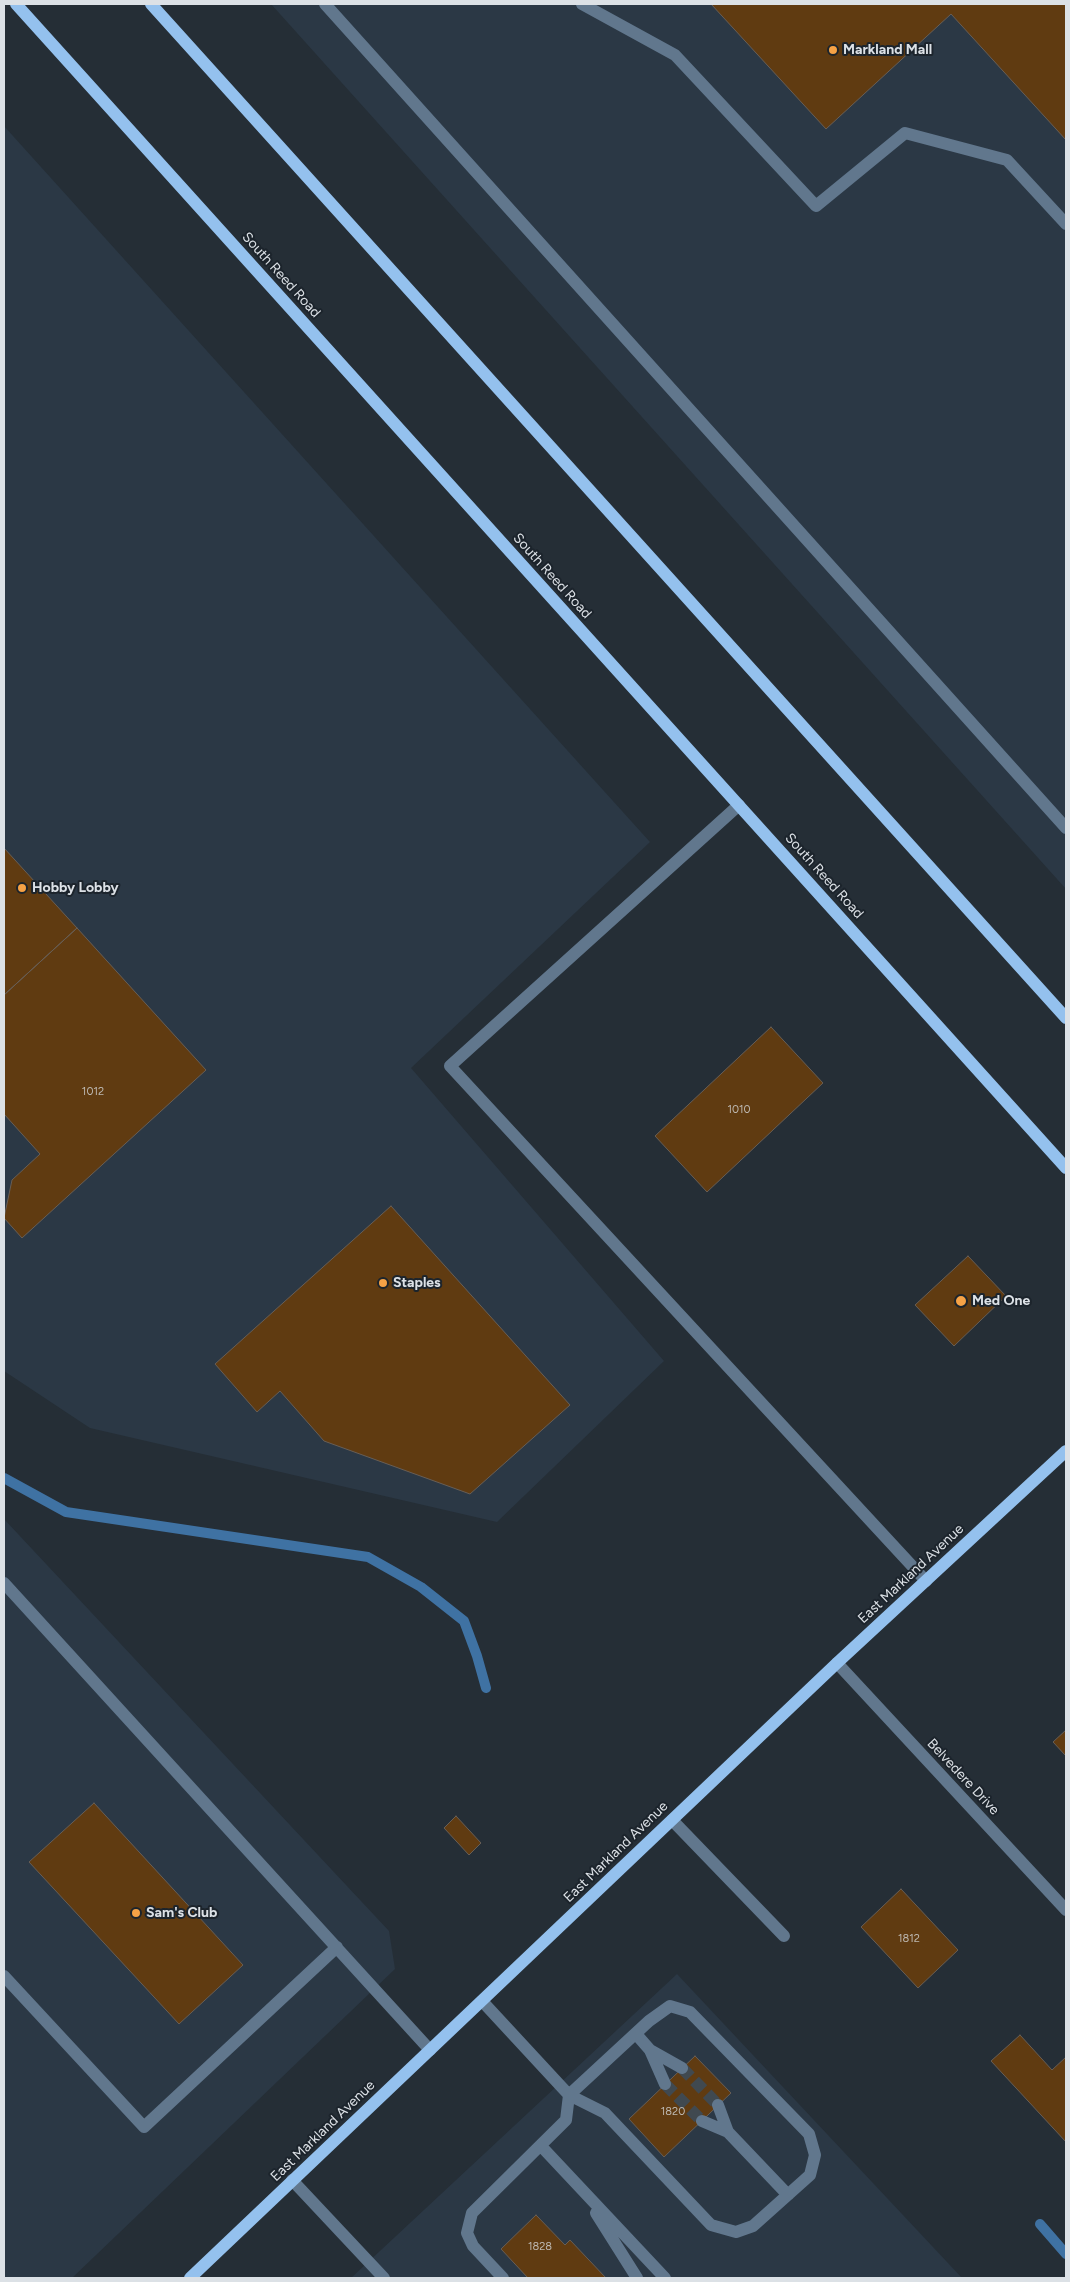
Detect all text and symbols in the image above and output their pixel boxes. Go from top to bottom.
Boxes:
place label: Markland Mall [843,42,932,58]
marker: Markland Mall [827,44,839,56]
street label: South Reed Road [238,229,324,321]
street label: South Reed Road [509,530,595,622]
street label: South Reed Road [781,830,867,922]
place label: Hobby Lobby [32,880,119,896]
marker: Hobby Lobby [16,882,28,894]
house number: 1012 [82,1085,104,1099]
house number: 1010 [727,1103,751,1117]
place label: Staples [393,1275,441,1291]
marker: Staples [377,1277,389,1289]
place label: Med One [972,1293,1030,1309]
marker: Med One [954,1294,968,1308]
street label: East Markland Avenue [855,1521,967,1627]
street label: Belvedere Drive [923,1735,1003,1819]
street label: East Markland Avenue [560,1798,672,1906]
place label: Sam's Club [146,1905,217,1921]
marker: Sam's Club [130,1907,142,1919]
house number: 1812 [898,1932,920,1946]
street label: East Markland Avenue [267,2077,379,2185]
house number: 1820 [661,2105,685,2119]
house number: 1828 [528,2240,552,2254]

